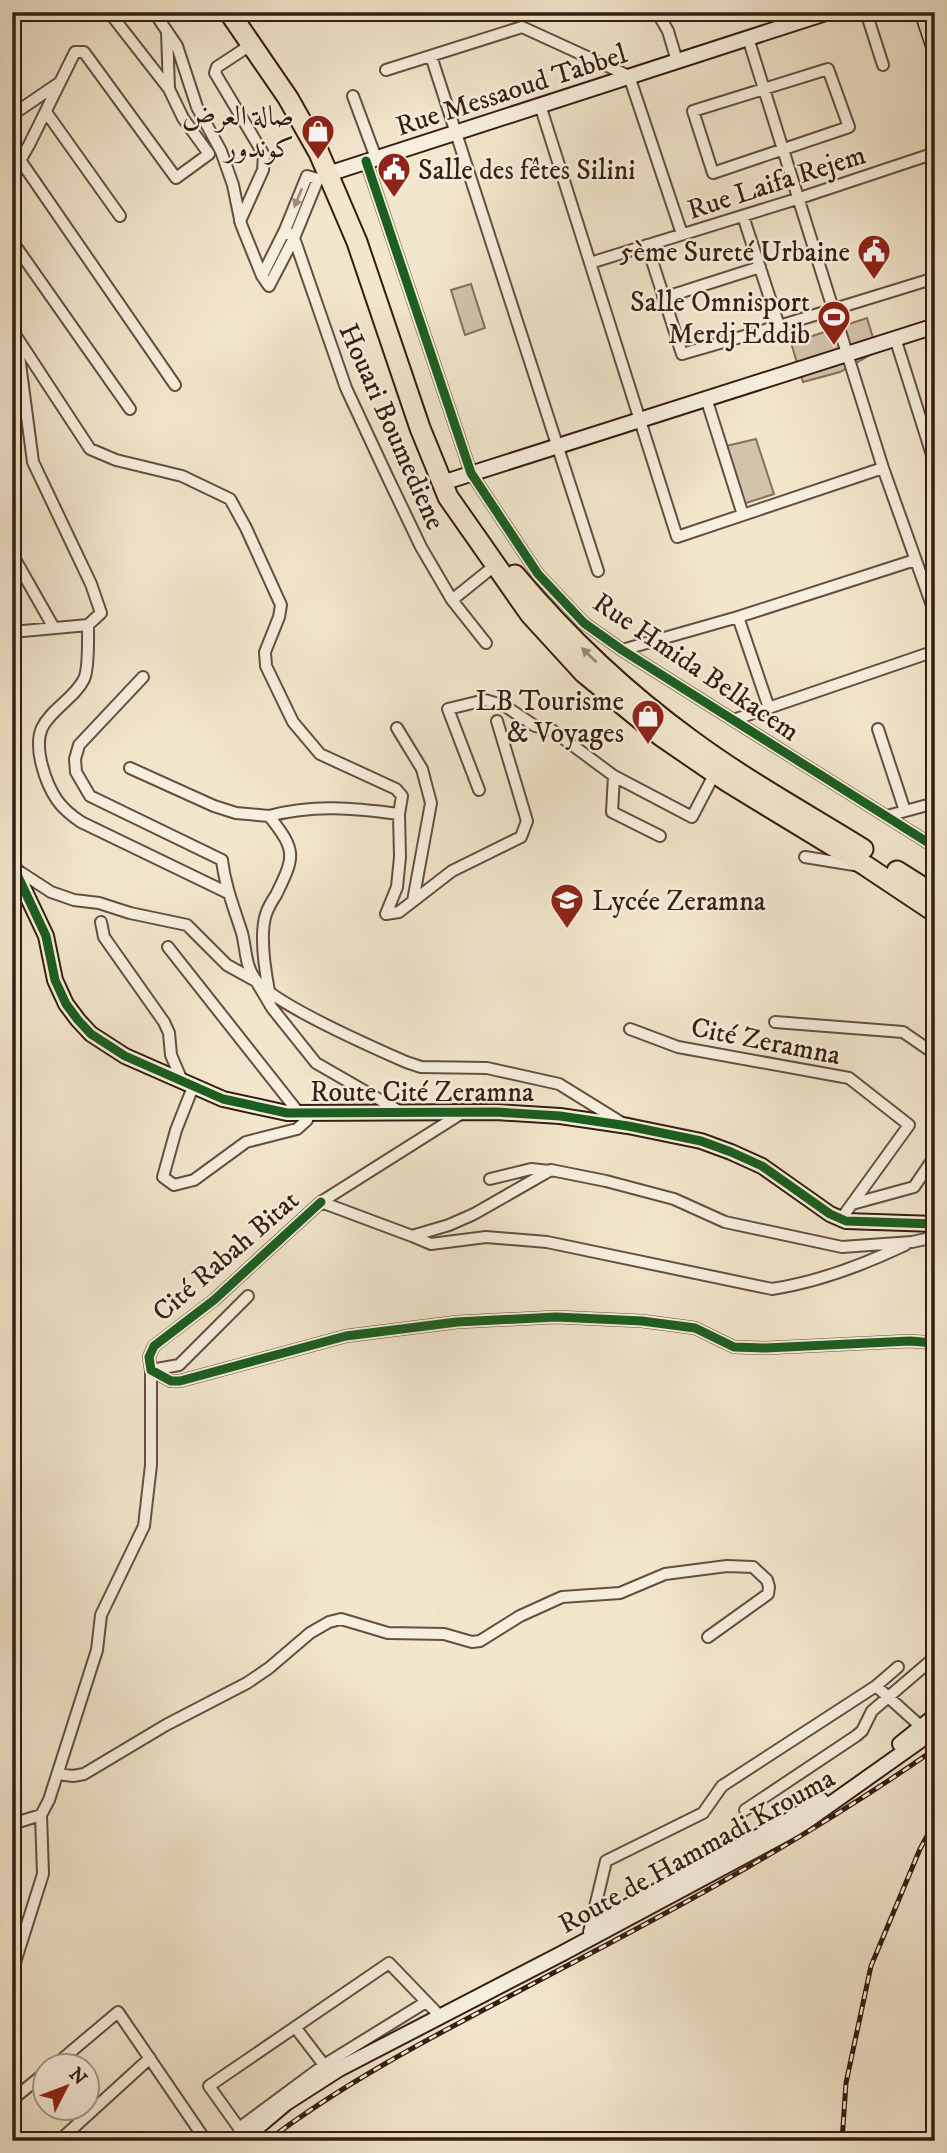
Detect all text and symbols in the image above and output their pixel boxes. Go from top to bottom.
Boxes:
street label: Rue Messaoud Tabbel [391,36,632,144]
place label: صالة العرض كوندور [182,99,294,166]
shop icon: صالة العرض كوندور [299,112,337,161]
street label: Rue Laifa Rejem [683,137,870,228]
public building icon: Salle des fêtes Silini [375,150,413,199]
place label: Salle des fêtes Silini [418,153,636,188]
one-way arrow [292,188,303,209]
public building icon: 5ème Sureté Urbaine [855,232,893,281]
place label: 5ème Sureté Urbaine [620,235,850,270]
place label: Salle Omnisport Merdj Eddib [630,285,810,352]
sports icon: Salle Omnisport Merdj Eddib [815,298,853,347]
street label: Houari Boumediene [330,318,453,535]
street label: Rue Hmida Belkacem [586,585,806,749]
one-way arrow [581,647,598,663]
place label: LB Tourisme & Voyages [475,684,624,751]
shop icon: LB Tourisme & Voyages [629,697,667,746]
school or university icon: Lycée Zeramna [548,881,586,930]
place label: Lycée Zeramna [592,884,766,919]
street label: Cité Zeramna [688,1010,844,1073]
street label: Route Cité Zeramna [310,1075,534,1110]
street label: Cité Rabah Bitat [145,1183,307,1329]
street label: Route de Hammadi Krouma [552,1761,841,1942]
north arrow [32,2052,102,2122]
text: N [64,2063,92,2090]

